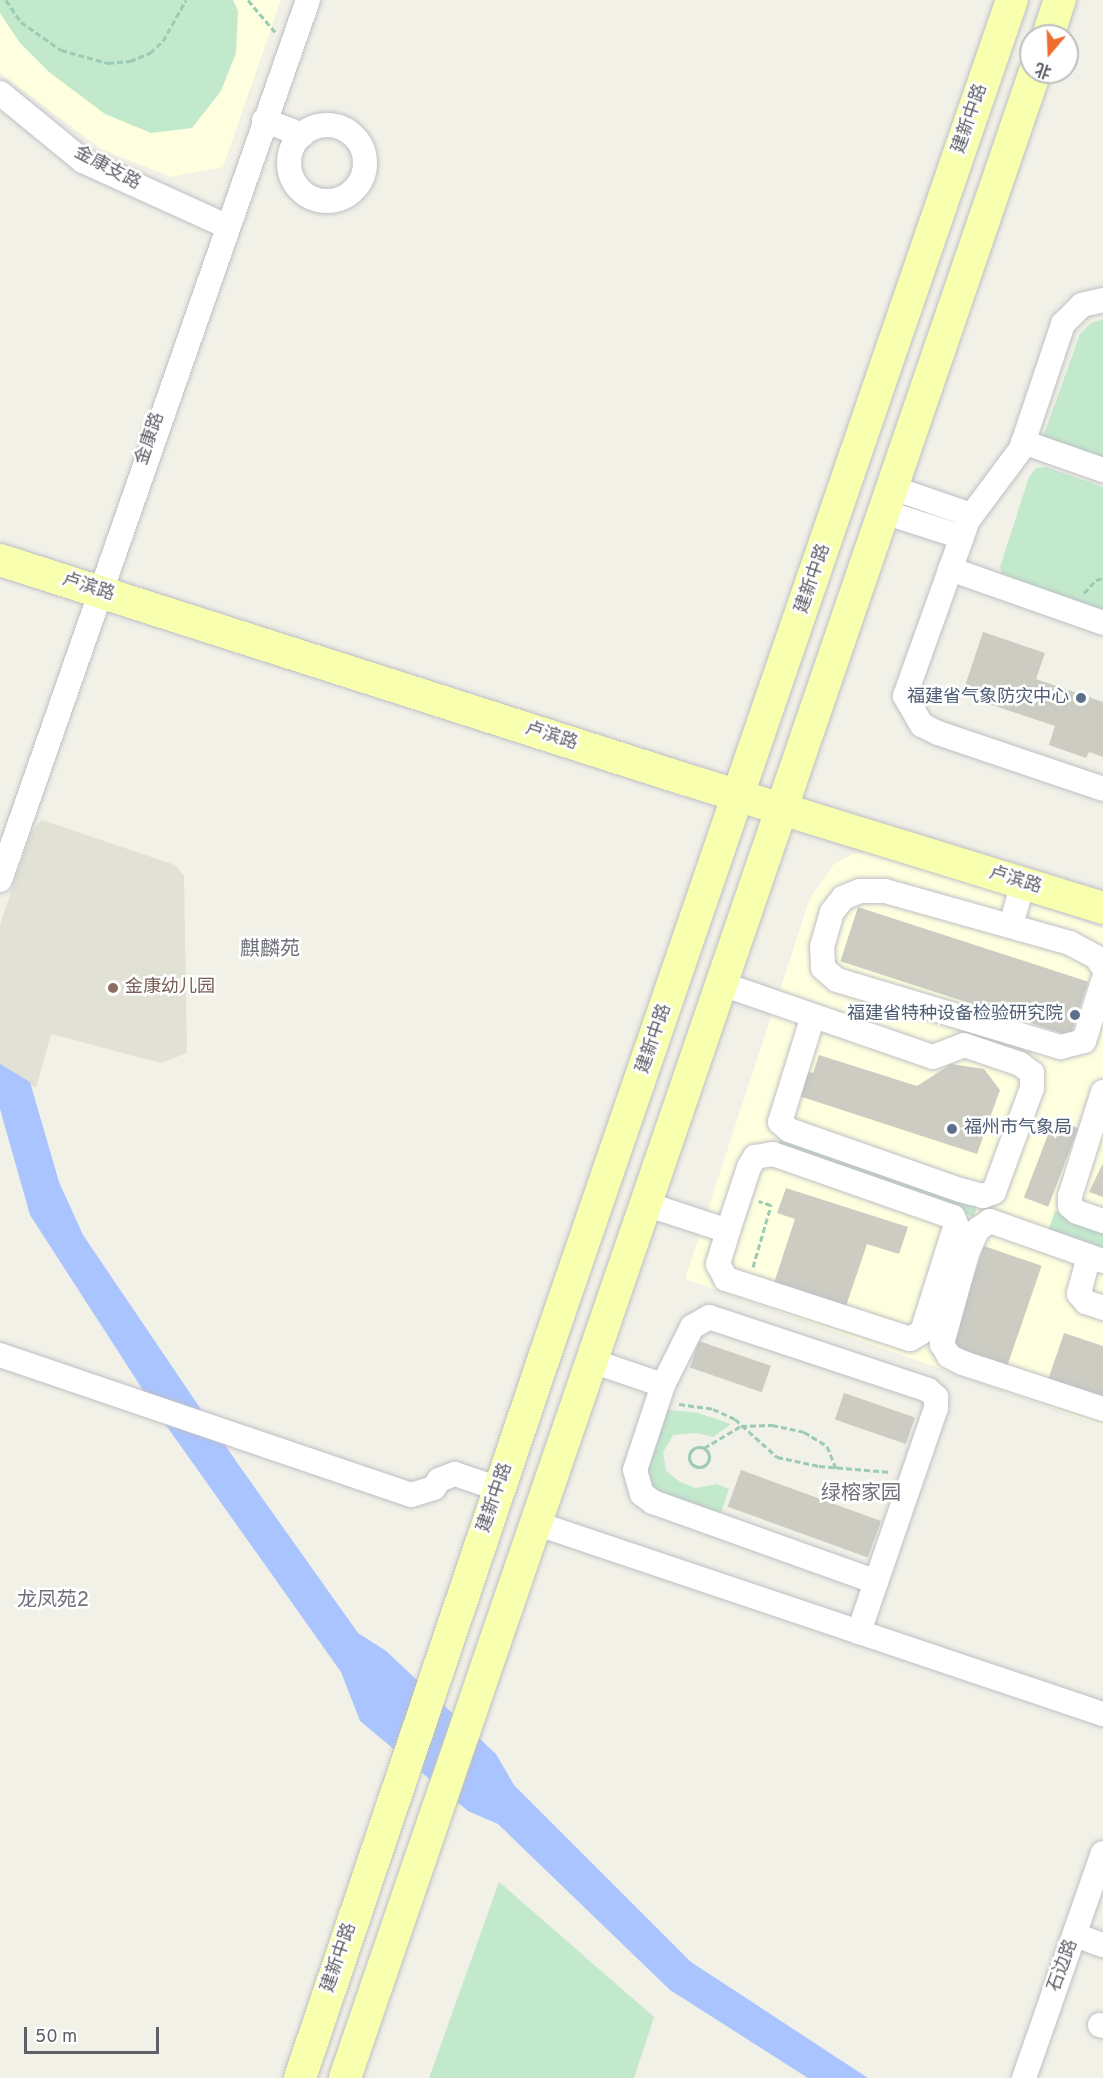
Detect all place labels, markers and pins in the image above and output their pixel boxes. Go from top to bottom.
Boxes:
place label: 福建省气象防灾中心 [907,687,1069,709]
marker: 福建省气象防灾中心 [1074,691,1088,705]
place label: 金康幼儿园 [125,977,215,999]
marker: 金康幼儿园 [106,981,120,995]
place label: 福建省特种设备检验研究院 [847,1004,1063,1026]
marker: 福建省特种设备检验研究院 [1068,1008,1082,1022]
place label: 福州市气象局 [964,1118,1072,1140]
marker: 福州市气象局 [945,1122,959,1136]

